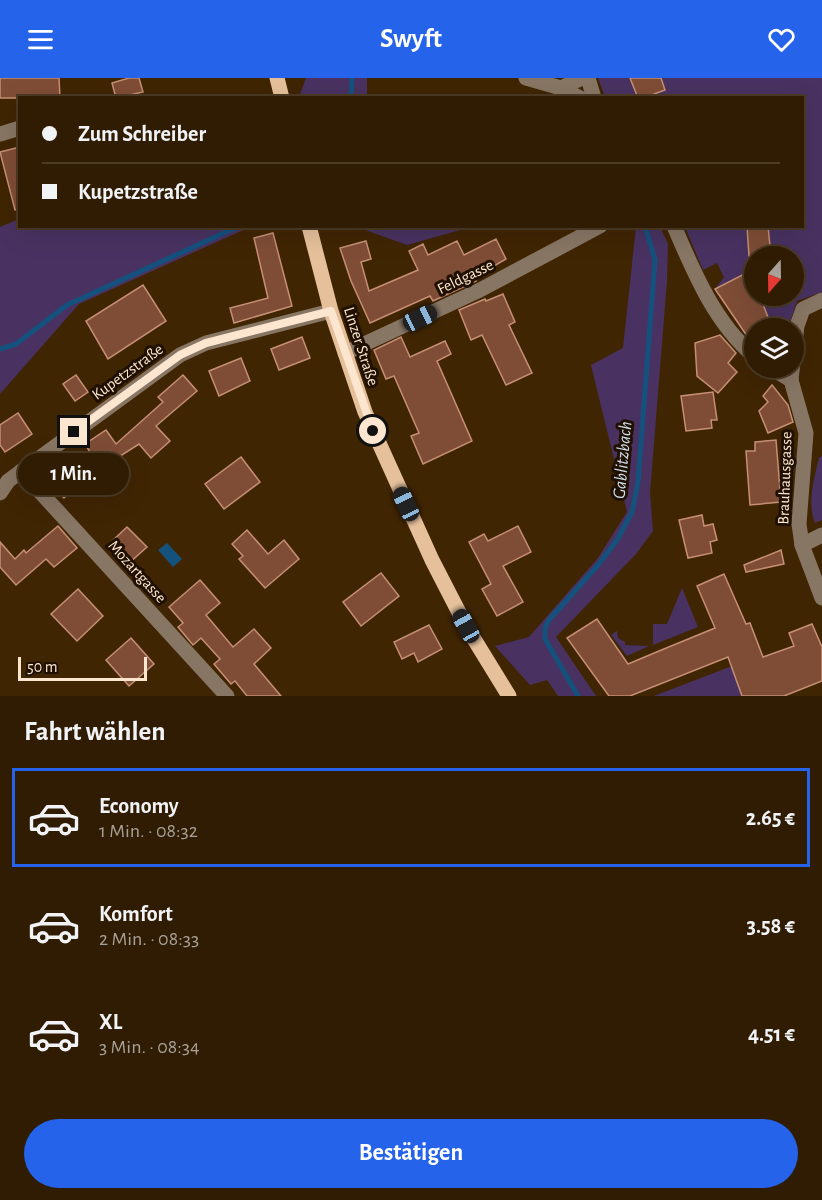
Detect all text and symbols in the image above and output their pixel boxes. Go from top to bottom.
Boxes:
icon: menu [24,23,57,56]
icon: heart [765,23,798,56]
text: Swyft [380,25,442,52]
text: Zum Schreiber [78,123,206,145]
text: Kupetzstraße [78,181,198,203]
north arrow [744,246,804,306]
map controls [744,246,804,378]
street label: Feldgasse [435,257,496,297]
car [400,302,440,334]
street label: Linzer Straße [341,305,381,388]
button: layers [744,318,804,378]
street label: Kupetzstraße [89,341,166,403]
route start [359,417,386,444]
route end [60,418,87,445]
water label: Gablitzbach [611,421,635,500]
street label: Brauhausgasse [775,431,795,525]
callout: 1 Min. [19,453,130,495]
text: 1 Min. [50,464,97,484]
car [390,484,422,524]
street label: Mozartgasse [105,537,169,606]
car [449,606,483,646]
scale bar [18,654,147,682]
text: 50 m [27,659,58,675]
text: Fahrt wählen [24,718,166,745]
icon: car [27,791,81,845]
text: Economy [99,795,179,817]
text: 2.65 € [746,807,795,829]
text: 1 Min. · 08:32 [99,821,198,841]
icon: car [27,899,81,953]
text: Komfort [99,903,173,925]
text: 3.58 € [747,915,795,937]
text: 2 Min. · 08:33 [99,929,199,949]
icon: car [27,1007,81,1061]
text: XL [99,1011,122,1033]
text: 4.51 € [748,1023,795,1045]
text: 3 Min. · 08:34 [99,1037,200,1057]
button: Bestätigen [24,1119,798,1188]

